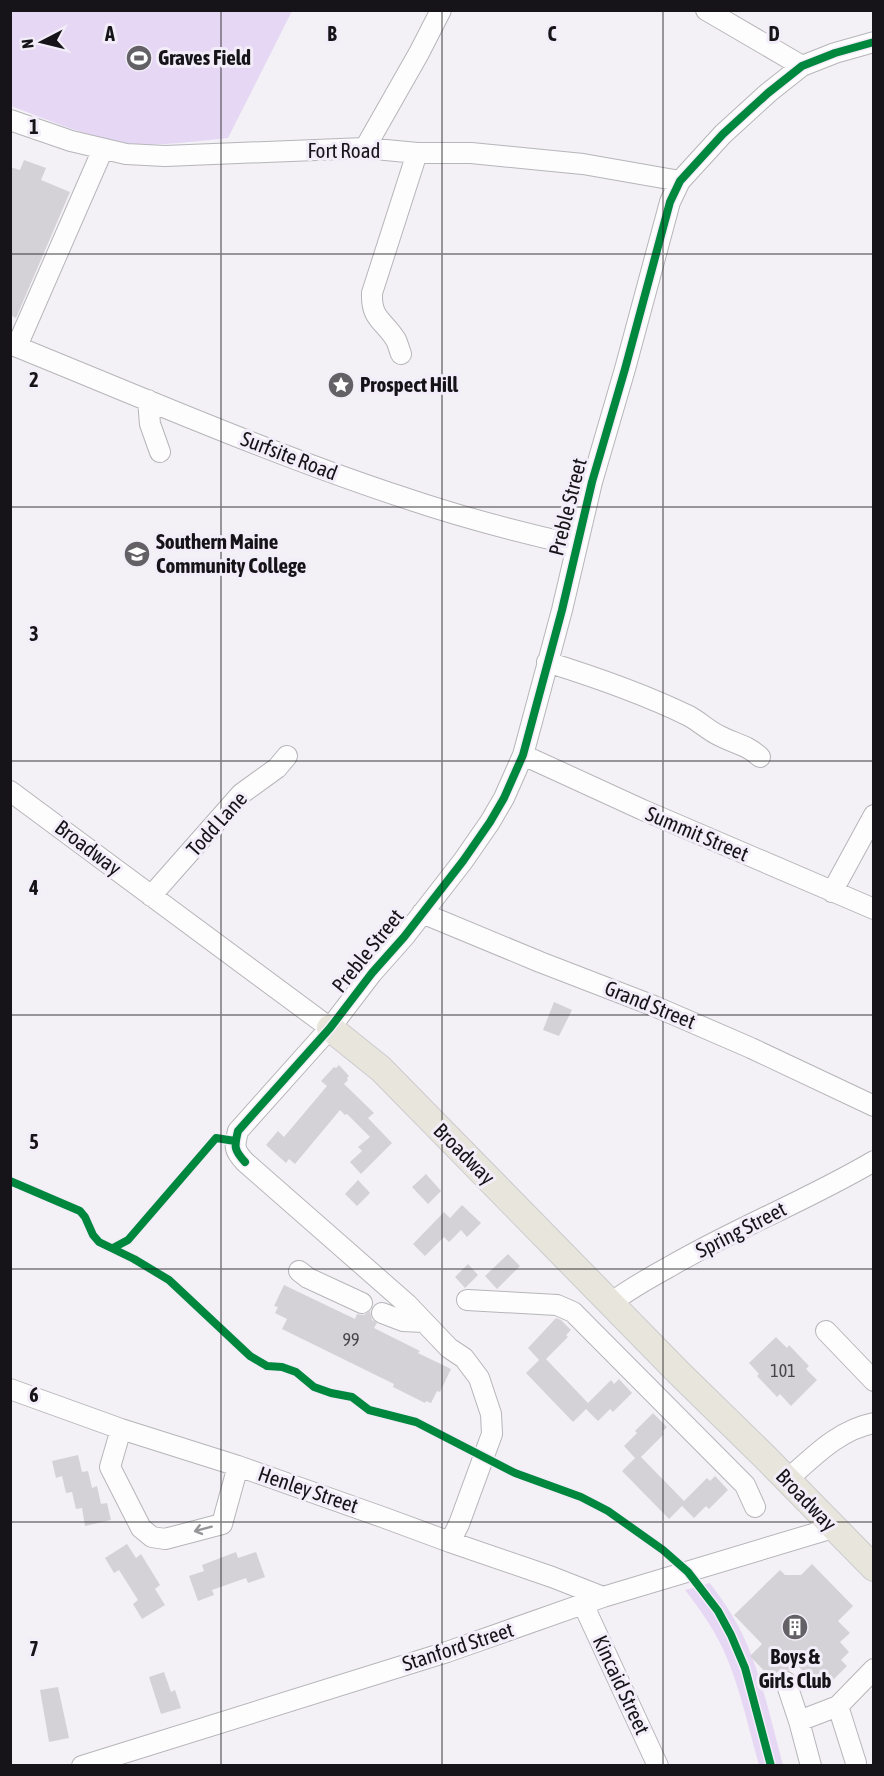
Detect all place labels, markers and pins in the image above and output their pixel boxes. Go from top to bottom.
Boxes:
sports icon: Graves Field [124,43,154,73]
place label: Graves Field [158,45,251,69]
place icon: Prospect Hill [326,370,356,400]
place label: Prospect Hill [360,372,458,396]
place label: Southern Maine Community College [156,529,306,577]
school or university icon: Southern Maine Community College [122,539,152,569]
building icon: Boys & Girls Club [780,1612,810,1642]
place label: Boys & Girls Club [758,1644,832,1692]

